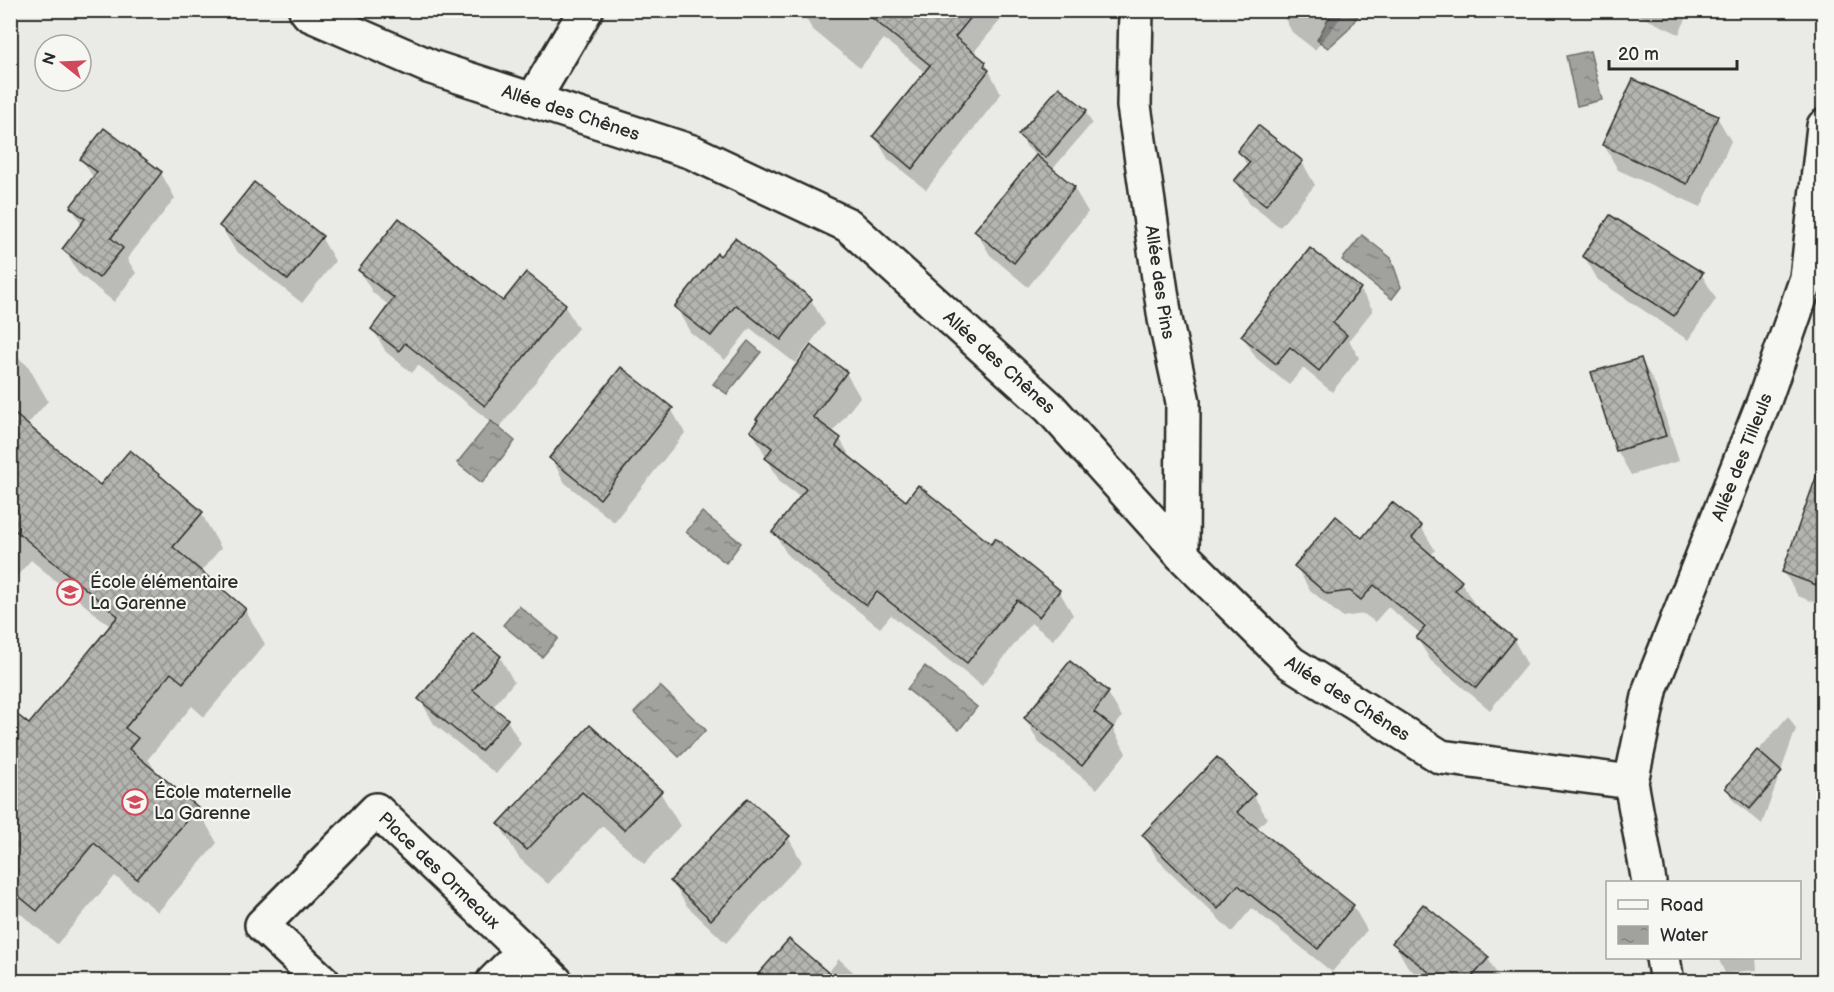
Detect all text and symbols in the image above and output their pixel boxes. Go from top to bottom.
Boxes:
north arrow [33,33,93,93]
scale bar [1609,33,1736,71]
text: 20 m [1618,44,1659,65]
text: N [39,50,61,67]
street label: Allée des Chênes [499,80,642,145]
street label: Allée des Pins [1141,224,1180,341]
street label: Allée des Chênes [939,306,1060,418]
street label: Allée des Tilleuls [1707,390,1776,524]
place label: École élémentaire La Garenne [90,570,238,614]
school or university icon: École élémentaire La Garenne [55,577,85,607]
street label: Allée des Chênes [1281,651,1414,745]
place label: École maternelle La Garenne [154,780,292,824]
school or university icon: École maternelle La Garenne [120,787,150,817]
street label: Place des Ormeaux [374,808,505,934]
legend [1606,881,1801,959]
text: Road [1660,895,1704,916]
text: Water [1660,925,1708,946]

